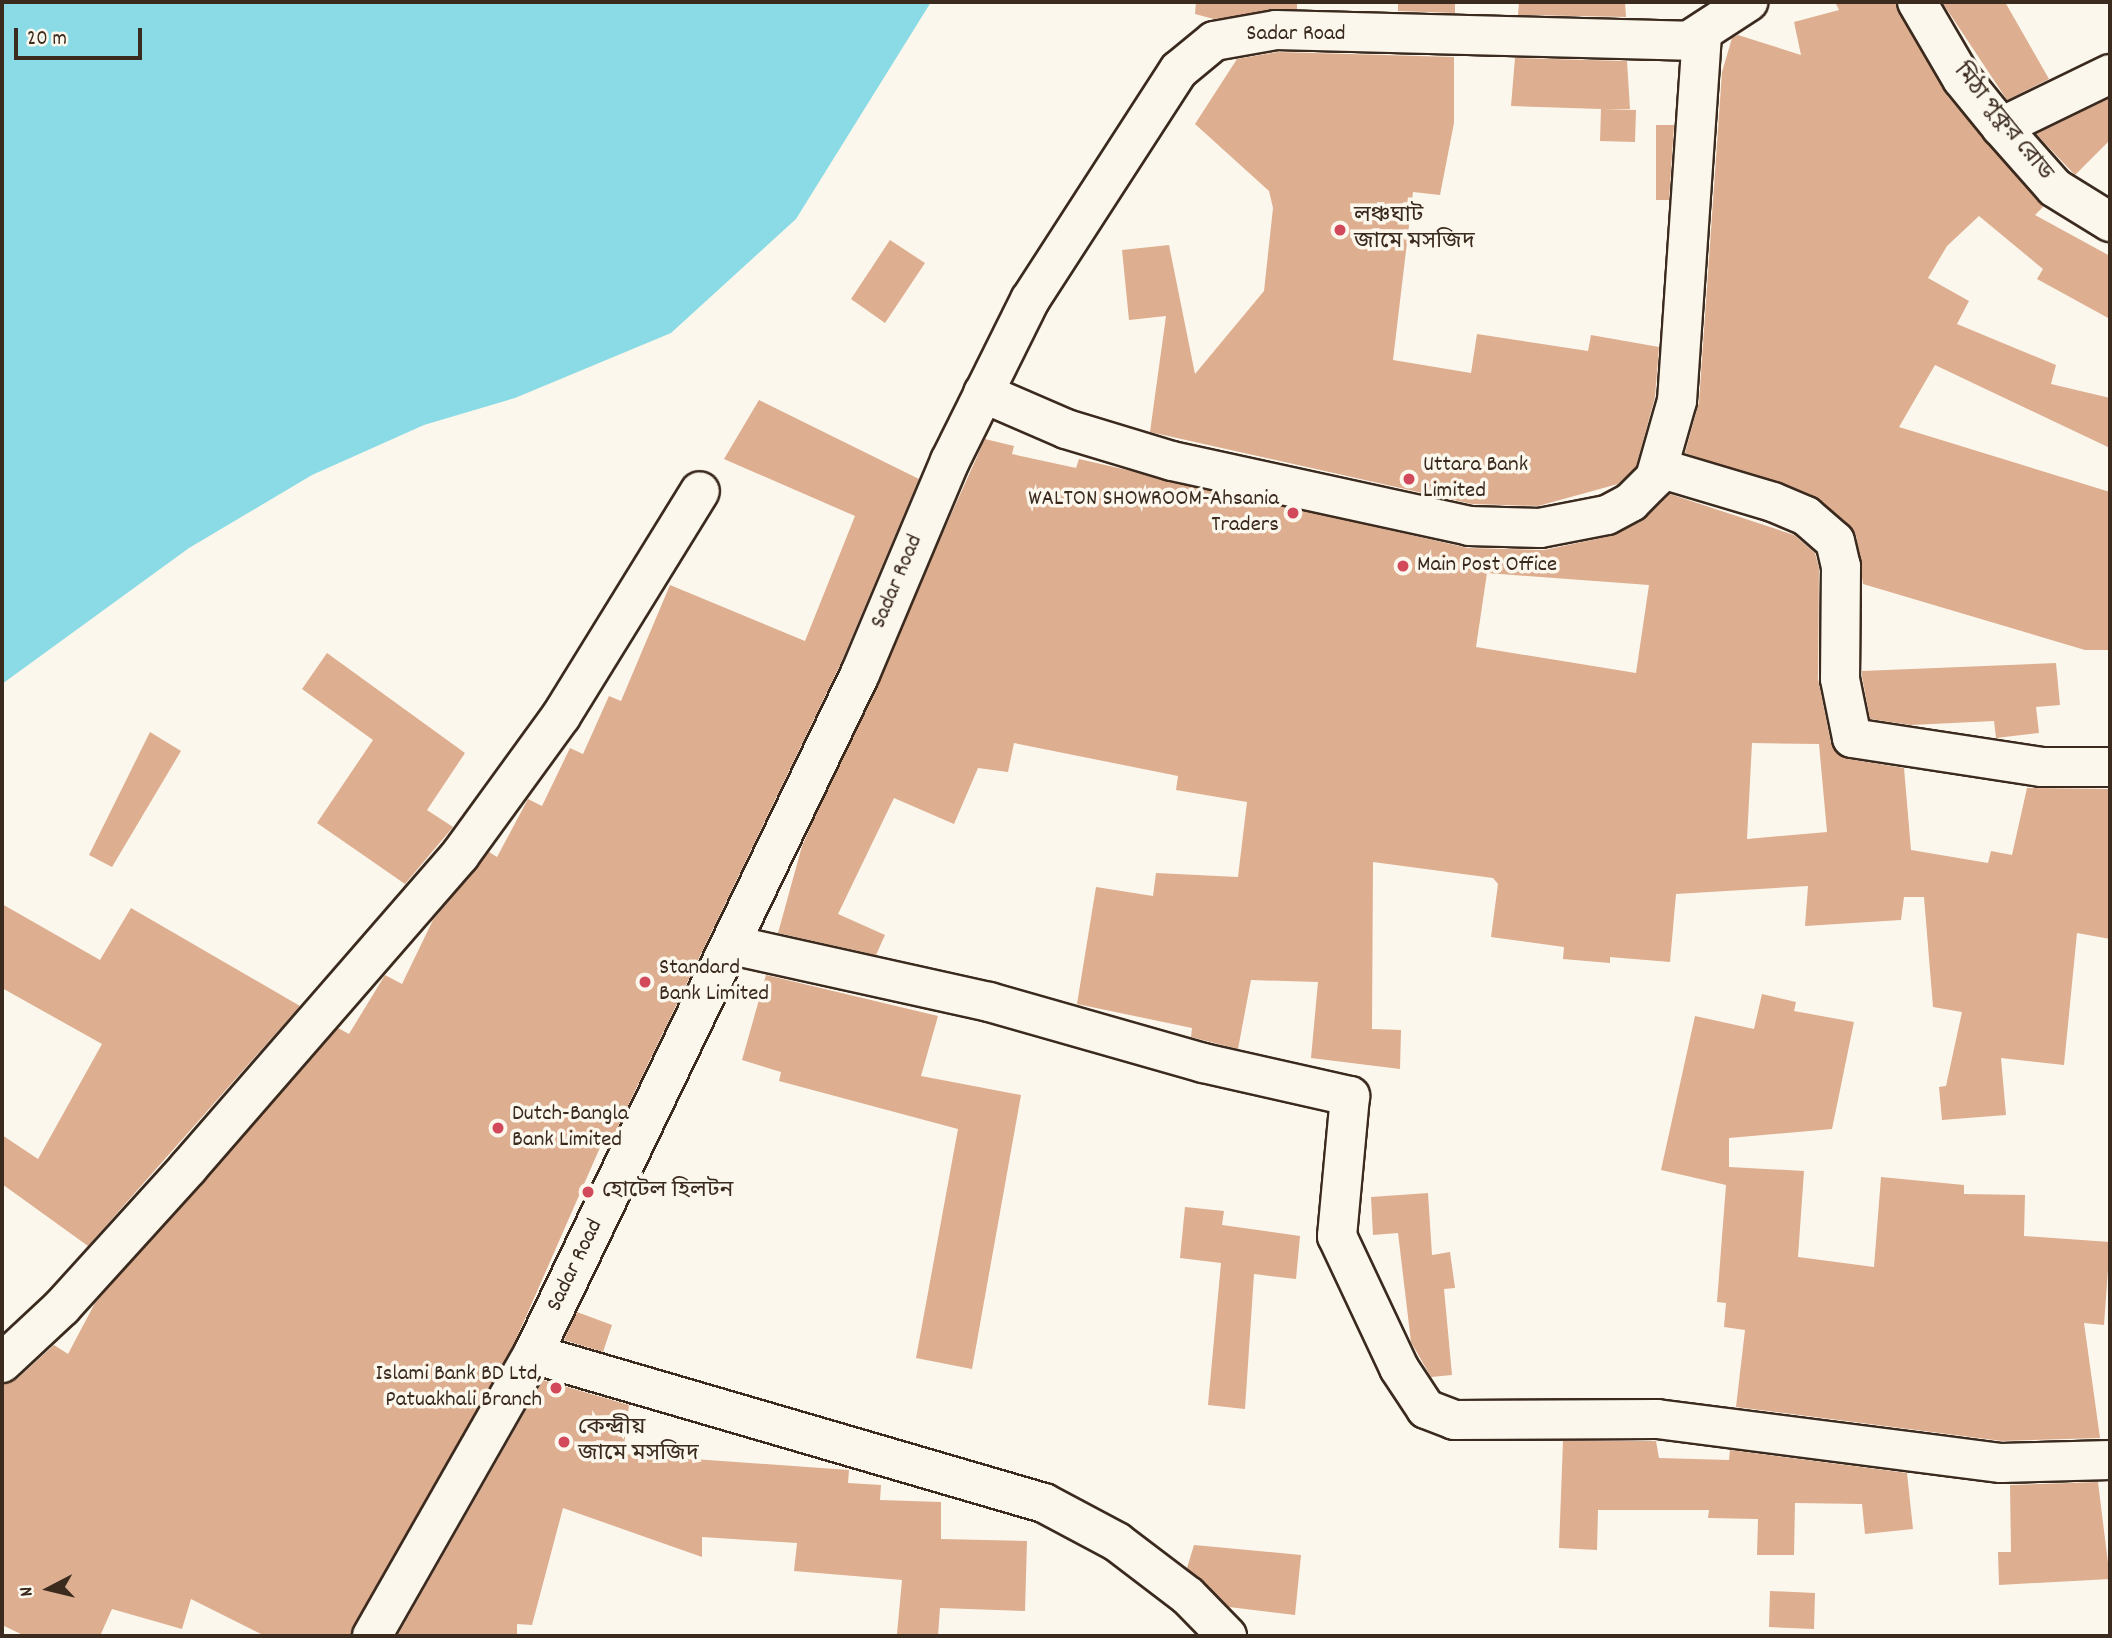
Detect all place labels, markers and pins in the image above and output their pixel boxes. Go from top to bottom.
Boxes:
place label: লঞ্চঘাট জামে মসজিদ [1354,203,1475,257]
marker: লঞ্চঘাট জামে মসজিদ [1332,222,1348,238]
place label: Uttara Bank Limited [1423,452,1528,506]
marker: Uttara Bank Limited [1401,471,1417,487]
place label: WALTON SHOWROOM-Ahsania Traders [1028,486,1279,540]
marker: WALTON SHOWROOM-Ahsania Traders [1285,505,1301,521]
place label: Main Post Office [1417,552,1557,580]
marker: Main Post Office [1395,558,1411,574]
place label: Standard Bank Limited [659,955,769,1009]
marker: Standard Bank Limited [637,974,653,990]
place label: Dutch-Bangla Bank Limited [512,1101,629,1155]
marker: Dutch-Bangla Bank Limited [490,1120,506,1136]
place label: হোটেল হিলটন [602,1178,733,1206]
marker: হোটেল হিলটন [580,1184,596,1200]
place label: Islami Bank BD Ltd, Patuakhali Branch [376,1361,542,1415]
marker: Islami Bank BD Ltd, Patuakhali Branch [548,1380,564,1396]
place label: কেন্দ্রীয় জামে মসজিদ [578,1415,699,1469]
marker: কেন্দ্রীয় জামে মসজিদ [556,1434,572,1450]

